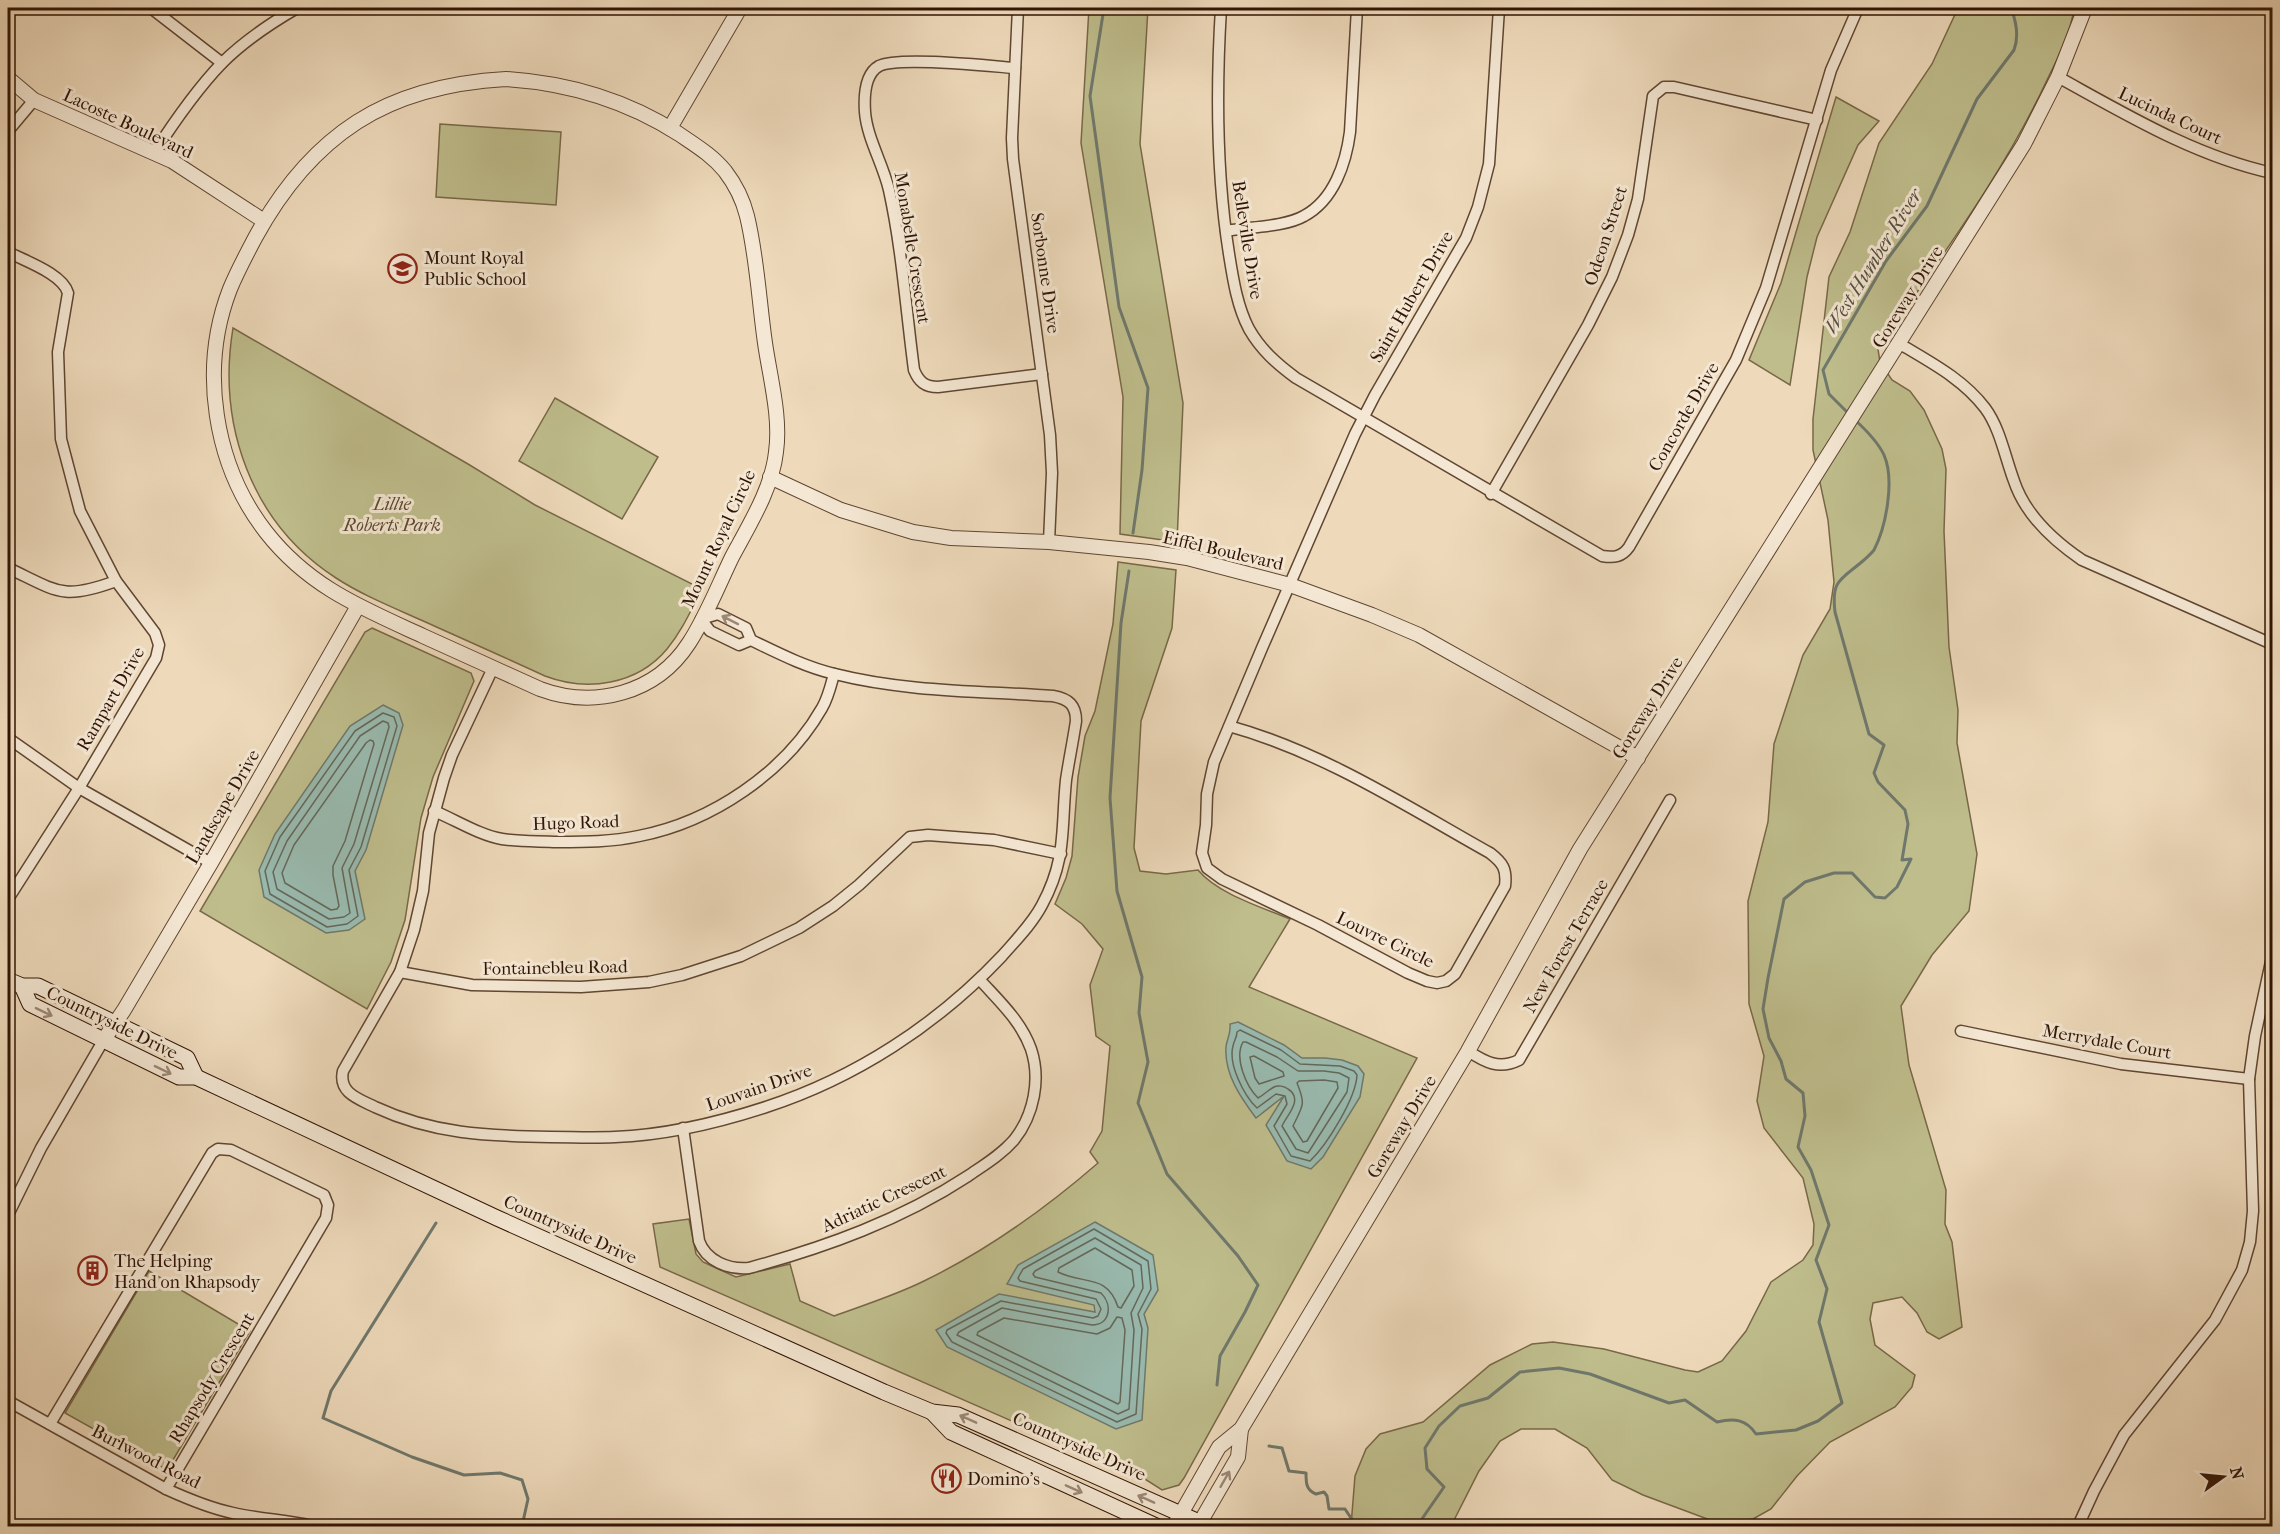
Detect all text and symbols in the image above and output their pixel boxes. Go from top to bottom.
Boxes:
street label: Lucinda Court [2115,83,2226,149]
street label: Lacoste Boulevard [60,85,196,163]
street label: Monabelle Crescent [890,171,934,326]
street label: Belleville Drive [1227,179,1267,301]
street label: Odeon Street [1580,183,1632,289]
water label: West Humber River [1819,183,1928,337]
street label: Sorbonne Drive [1026,211,1064,335]
street label: Saint Hubert Drive [1366,228,1458,366]
street label: Goreway Drive [1868,242,1948,352]
place label: Mount Royal Public School [424,248,526,290]
school or university icon: Mount Royal Public School [387,252,419,284]
street label: Concorde Drive [1644,359,1724,475]
street label: Mount Royal Circle [678,466,760,612]
park label: Lillie Roberts Park [342,494,441,536]
street label: Eiffel Boulevard [1161,527,1286,575]
one-way arrow [721,614,739,625]
street label: Rampart Drive [73,643,149,755]
street label: Goreway Drive [1608,653,1688,763]
street label: Landscape Drive [182,746,264,868]
street label: Hugo Road [532,811,620,835]
street label: New Forest Terrace [1519,875,1613,1017]
street label: Louvre Circle [1333,907,1437,973]
street label: Fontainebleu Road [482,956,628,980]
street label: Countryside Drive [43,982,181,1064]
one-way arrow [35,1006,53,1018]
street label: Merrydale Court [2041,1020,2174,1064]
street label: Louvain Drive [703,1060,815,1116]
one-way arrow [154,1064,172,1076]
street label: Goreway Drive [1363,1072,1441,1182]
street label: Adriatic Crescent [818,1161,950,1237]
street label: Countryside Drive [500,1191,640,1269]
place label: The Helping Hand on Rhapsody [114,1251,261,1293]
building icon: The Helping Hand on Rhapsody [77,1255,109,1287]
street label: Rhapsody Crescent [165,1308,260,1447]
street label: Countryside Drive [1009,1408,1149,1486]
one-way arrow [960,1413,978,1425]
street label: Burlwood Road [88,1421,204,1494]
north arrow [2193,1447,2253,1507]
restaurant icon: Domino's [930,1463,962,1495]
text: N [2226,1465,2248,1482]
place label: Domino's [967,1469,1040,1490]
one-way arrow [1219,1471,1231,1488]
one-way arrow [1065,1485,1083,1496]
one-way arrow [1138,1493,1156,1504]

